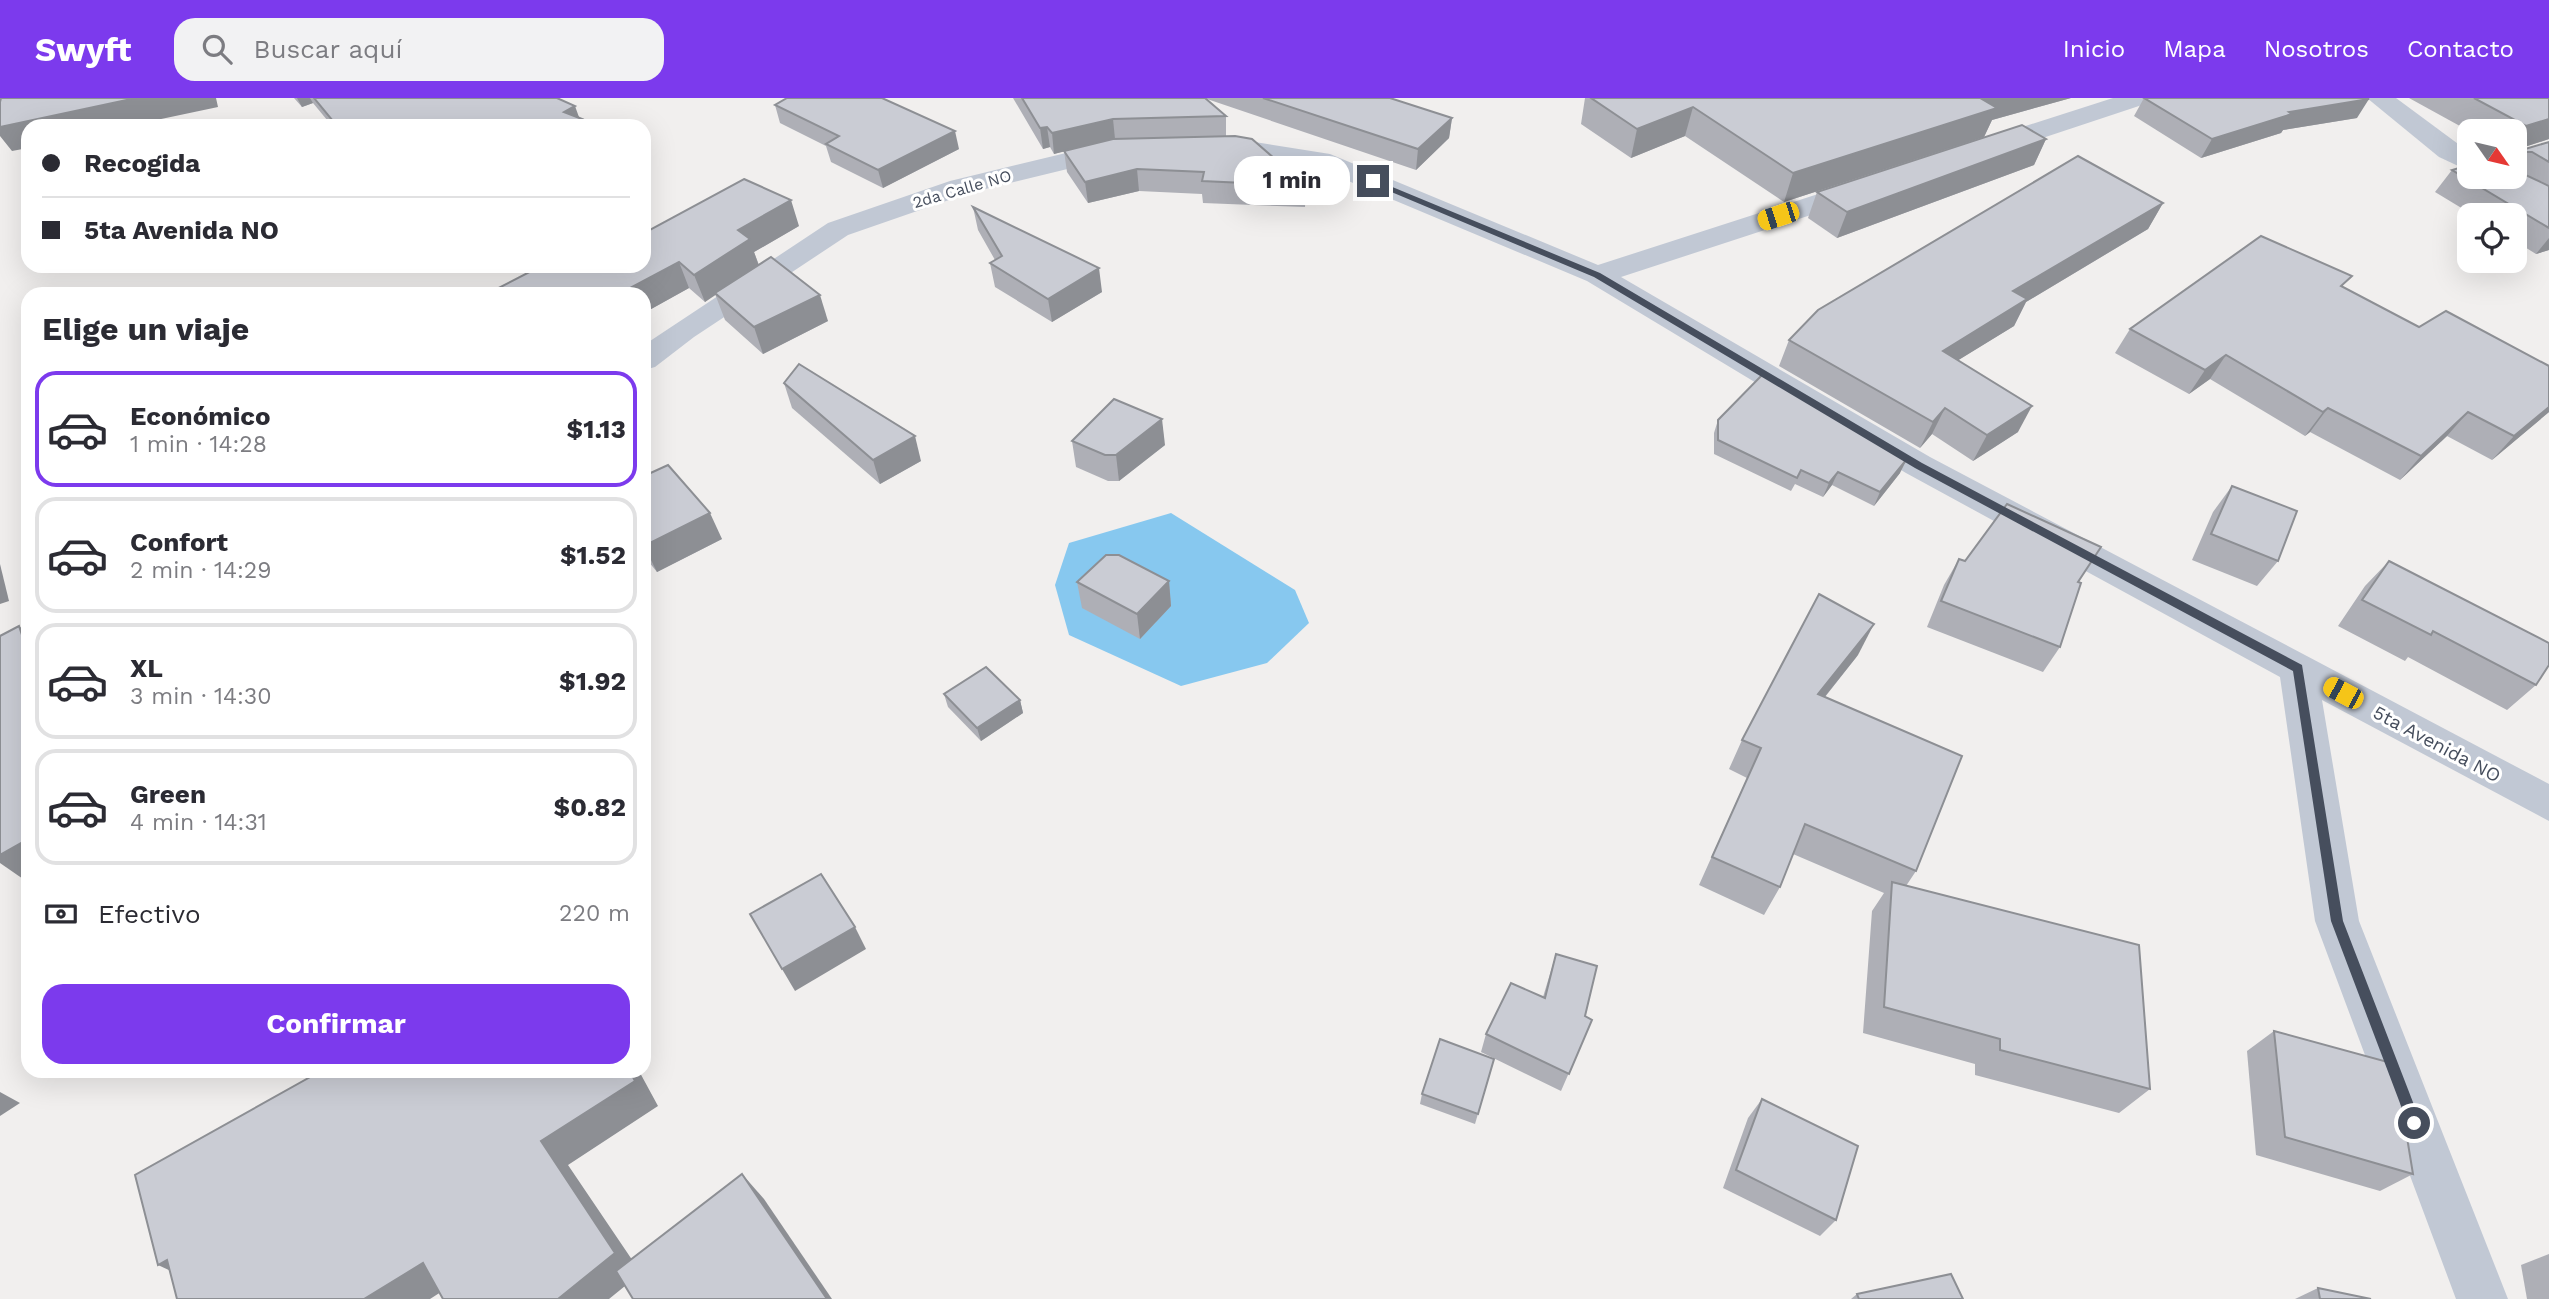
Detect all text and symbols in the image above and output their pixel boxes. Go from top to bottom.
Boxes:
search box [174,18,664,81]
text: Swyft [35,30,132,69]
icon: search [198,30,236,68]
text: Buscar aquí [254,34,402,64]
text: Inicio [2063,35,2125,63]
text: Mapa [2163,35,2226,63]
text: Nosotros [2264,35,2369,63]
text: Contacto [2407,35,2514,63]
north arrow [2457,119,2527,189]
map controls [2457,119,2527,273]
text: Recogida [84,148,200,178]
callout: 1 min [1233,156,1348,206]
route end [1357,165,1389,197]
street label: 2da Calle NO [910,166,1014,212]
text: 1 min [1262,167,1322,194]
car [1755,200,1802,232]
button: locate [2457,203,2527,273]
text: 5ta Avenida NO [84,215,279,245]
text: Elige un viaje [42,310,249,348]
icon: car [46,398,109,461]
text: Económico [130,401,271,431]
text: $1.13 [567,414,626,444]
text: 1 min · 14:28 [130,431,267,458]
icon: car [46,524,109,587]
text: Confort [130,527,228,557]
text: $1.52 [560,540,626,570]
text: 2 min · 14:29 [130,557,271,584]
icon: car [46,650,109,713]
text: XL [130,653,163,683]
text: $1.92 [559,666,626,696]
car [2320,674,2367,712]
text: 3 min · 14:30 [130,683,272,710]
street label: 5ta Avenida NO [2369,701,2505,787]
icon: car [46,776,109,839]
text: Green [130,779,206,809]
text: $0.82 [554,792,626,822]
text: 4 min · 14:31 [130,809,267,836]
icon: cash [42,895,80,933]
text: Efectivo [98,899,201,929]
text: 220 m [559,900,630,927]
button: Confirmar [42,984,630,1064]
route start [2398,1107,2430,1139]

